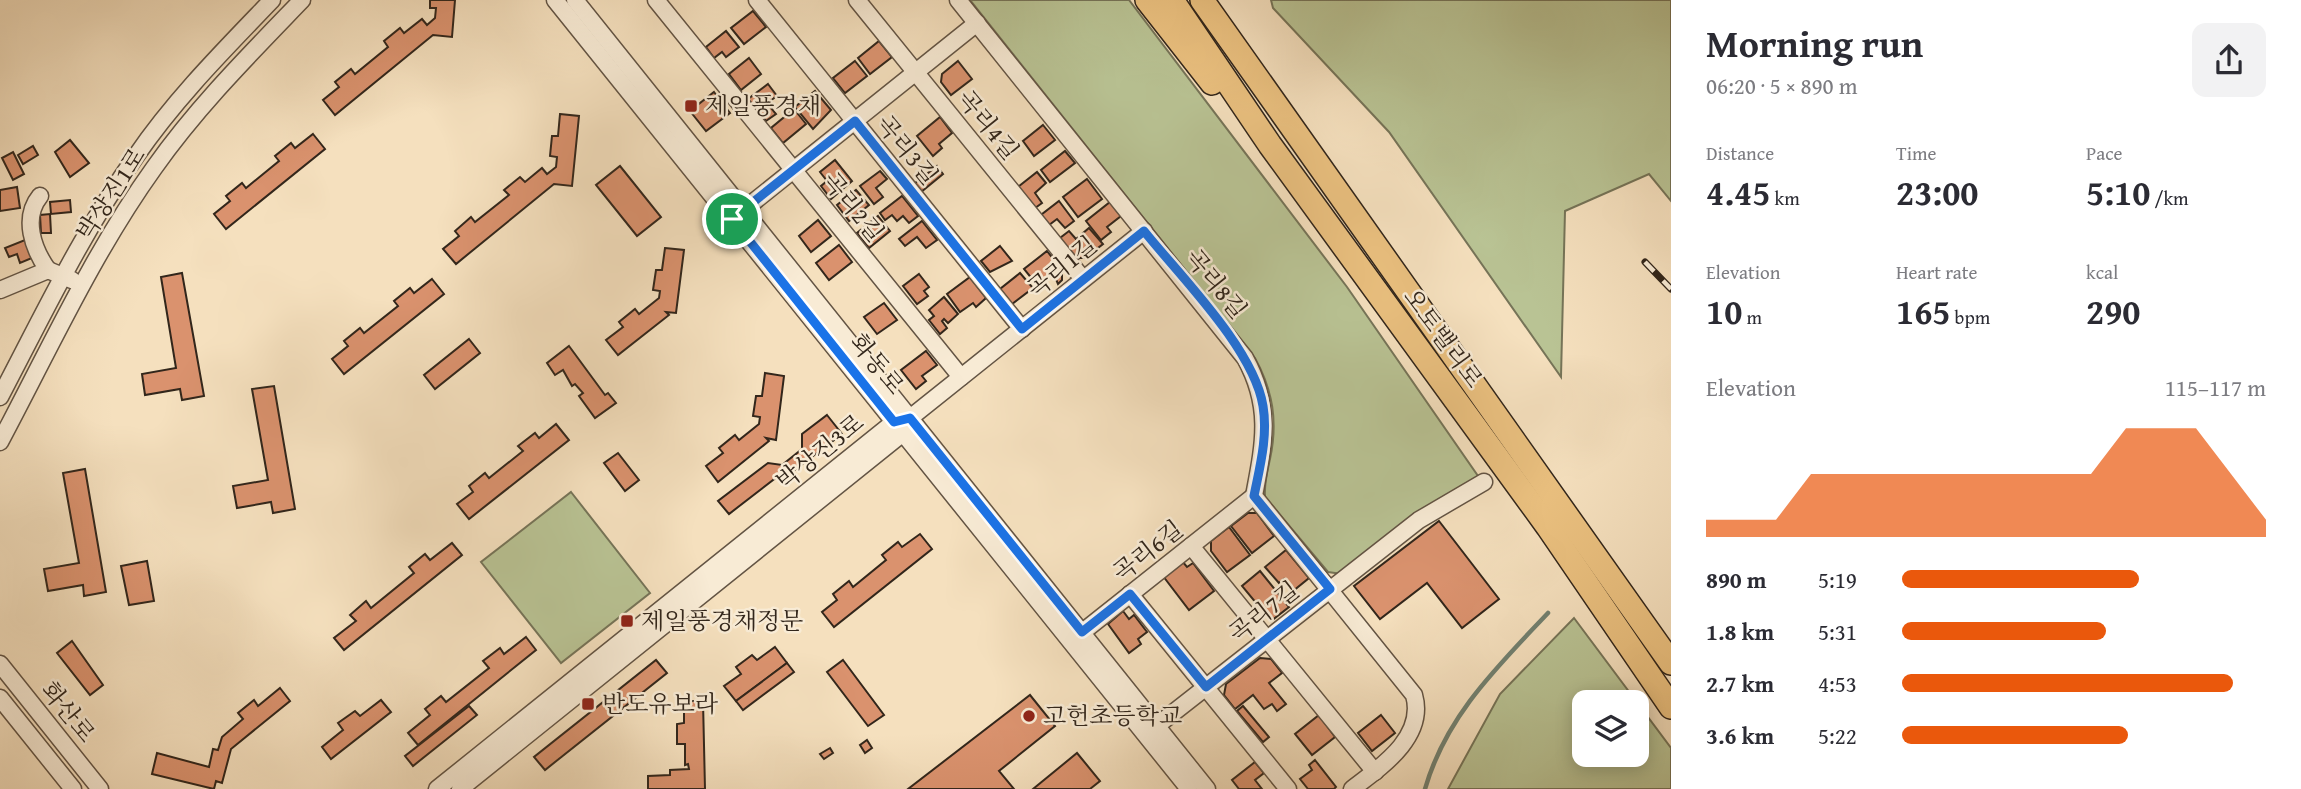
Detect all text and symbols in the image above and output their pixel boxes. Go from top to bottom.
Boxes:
text: Morning run [1706,15,1923,71]
button: share [2192,23,2266,97]
text: 06:20 · 5 × 890 m [1706,69,1858,102]
street label: 곡리4길 [949,82,1028,167]
place label: 제일풍경채 [705,88,821,123]
marker: 제일풍경채 [683,98,699,114]
street label: 곡리3길 [868,107,947,192]
text: Distance [1706,139,1774,167]
text: Time [1896,139,1936,167]
text: Pace [2086,139,2123,167]
street label: 박상진1로 [68,140,154,247]
street label: 곡리2길 [814,164,893,249]
text: 4.45 [1706,167,1770,218]
text: 23:00 [1896,167,1978,218]
text: 5:10 [2086,167,2150,218]
text: km [1770,184,1800,212]
text: /km [2150,184,2189,212]
pin [702,189,762,249]
icon: arrive [713,200,751,238]
street label: 곡리1길 [1019,227,1104,306]
street label: 곡리8길 [1177,241,1256,326]
text: Elevation [1706,258,1780,286]
text: Heart rate [1896,258,1977,286]
text: kcal [2086,258,2118,286]
street label: 오토밸리로 [1395,281,1492,395]
text: 10 [1706,286,1742,337]
text: 165 [1896,286,1950,337]
text: 290 [2086,286,2140,337]
text: m [1742,303,1762,331]
text: bpm [1950,303,1990,331]
street label: 화동로 [842,326,913,402]
text: Elevation [1706,371,1796,404]
text: 115–117 m [2165,371,2266,404]
street label: 박상진3로 [768,405,871,498]
street label: 곡리6길 [1105,512,1190,589]
text: 890 m [1706,563,1767,596]
text: 5:19 [1818,563,1857,596]
street label: 곡리7길 [1221,573,1306,650]
place label: 제일풍경채정문 [641,603,803,638]
marker: 제일풍경채정문 [619,613,635,629]
text: 1.8 km [1706,615,1774,648]
text: 5:31 [1818,615,1857,648]
text: 2.7 km [1706,667,1774,700]
text: 4:53 [1818,667,1857,700]
street label: 화산로 [33,674,104,750]
place label: 반도유보라 [602,686,719,721]
map controls [1572,690,1649,767]
button: layers [1572,690,1649,767]
marker: 반도유보라 [580,696,596,712]
place label: 고헌초등학교 [1043,698,1182,733]
marker: 고헌초등학교 [1021,708,1037,724]
text: 3.6 km [1706,719,1774,752]
text: 5:22 [1818,719,1857,752]

